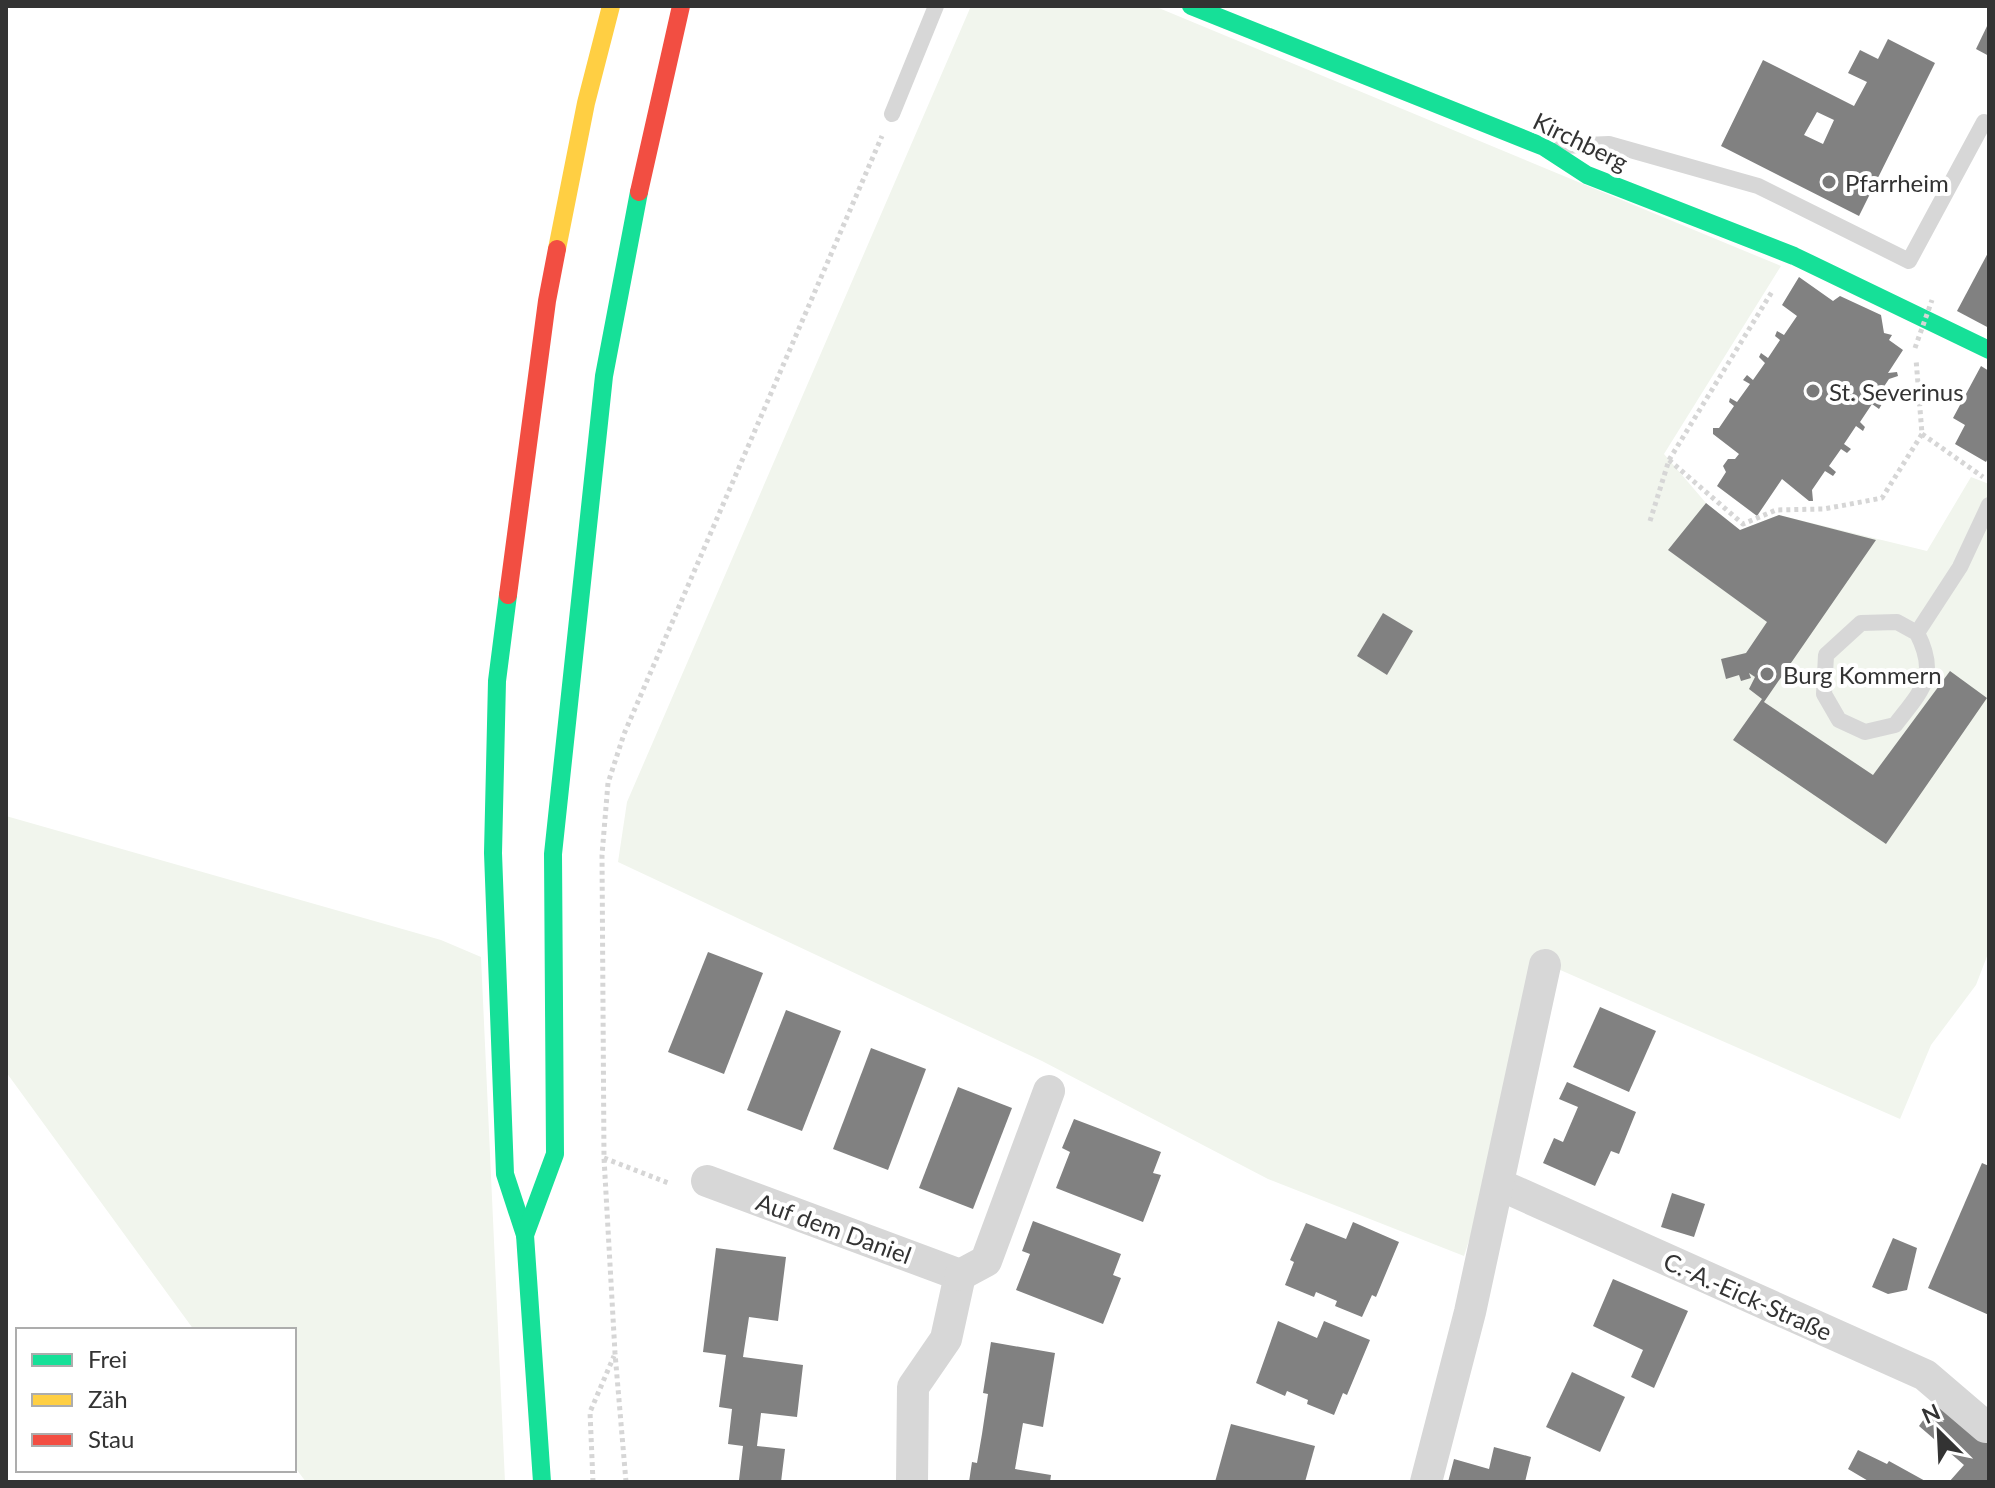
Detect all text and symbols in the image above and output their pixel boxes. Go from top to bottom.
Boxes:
street label: Kirchberg [1529,106,1633,176]
place label: Pfarrheim [1845,168,1949,197]
marker: Pfarrheim [1820,173,1838,191]
place label: St. Severinus [1829,377,1964,406]
marker: St. Severinus [1804,382,1822,400]
place label: Burg Kommern [1783,660,1942,689]
marker: Burg Kommern [1758,665,1776,683]
street label: Auf dem Daniel [753,1187,915,1269]
street label: C.-A.-Eick-Straße [1659,1246,1837,1346]
legend [16,1328,296,1472]
text: Frei [88,1344,127,1373]
text: Zäh [88,1384,128,1413]
north arrow [1899,1392,1979,1472]
text: N [1917,1397,1944,1429]
text: Stau [88,1424,134,1453]

